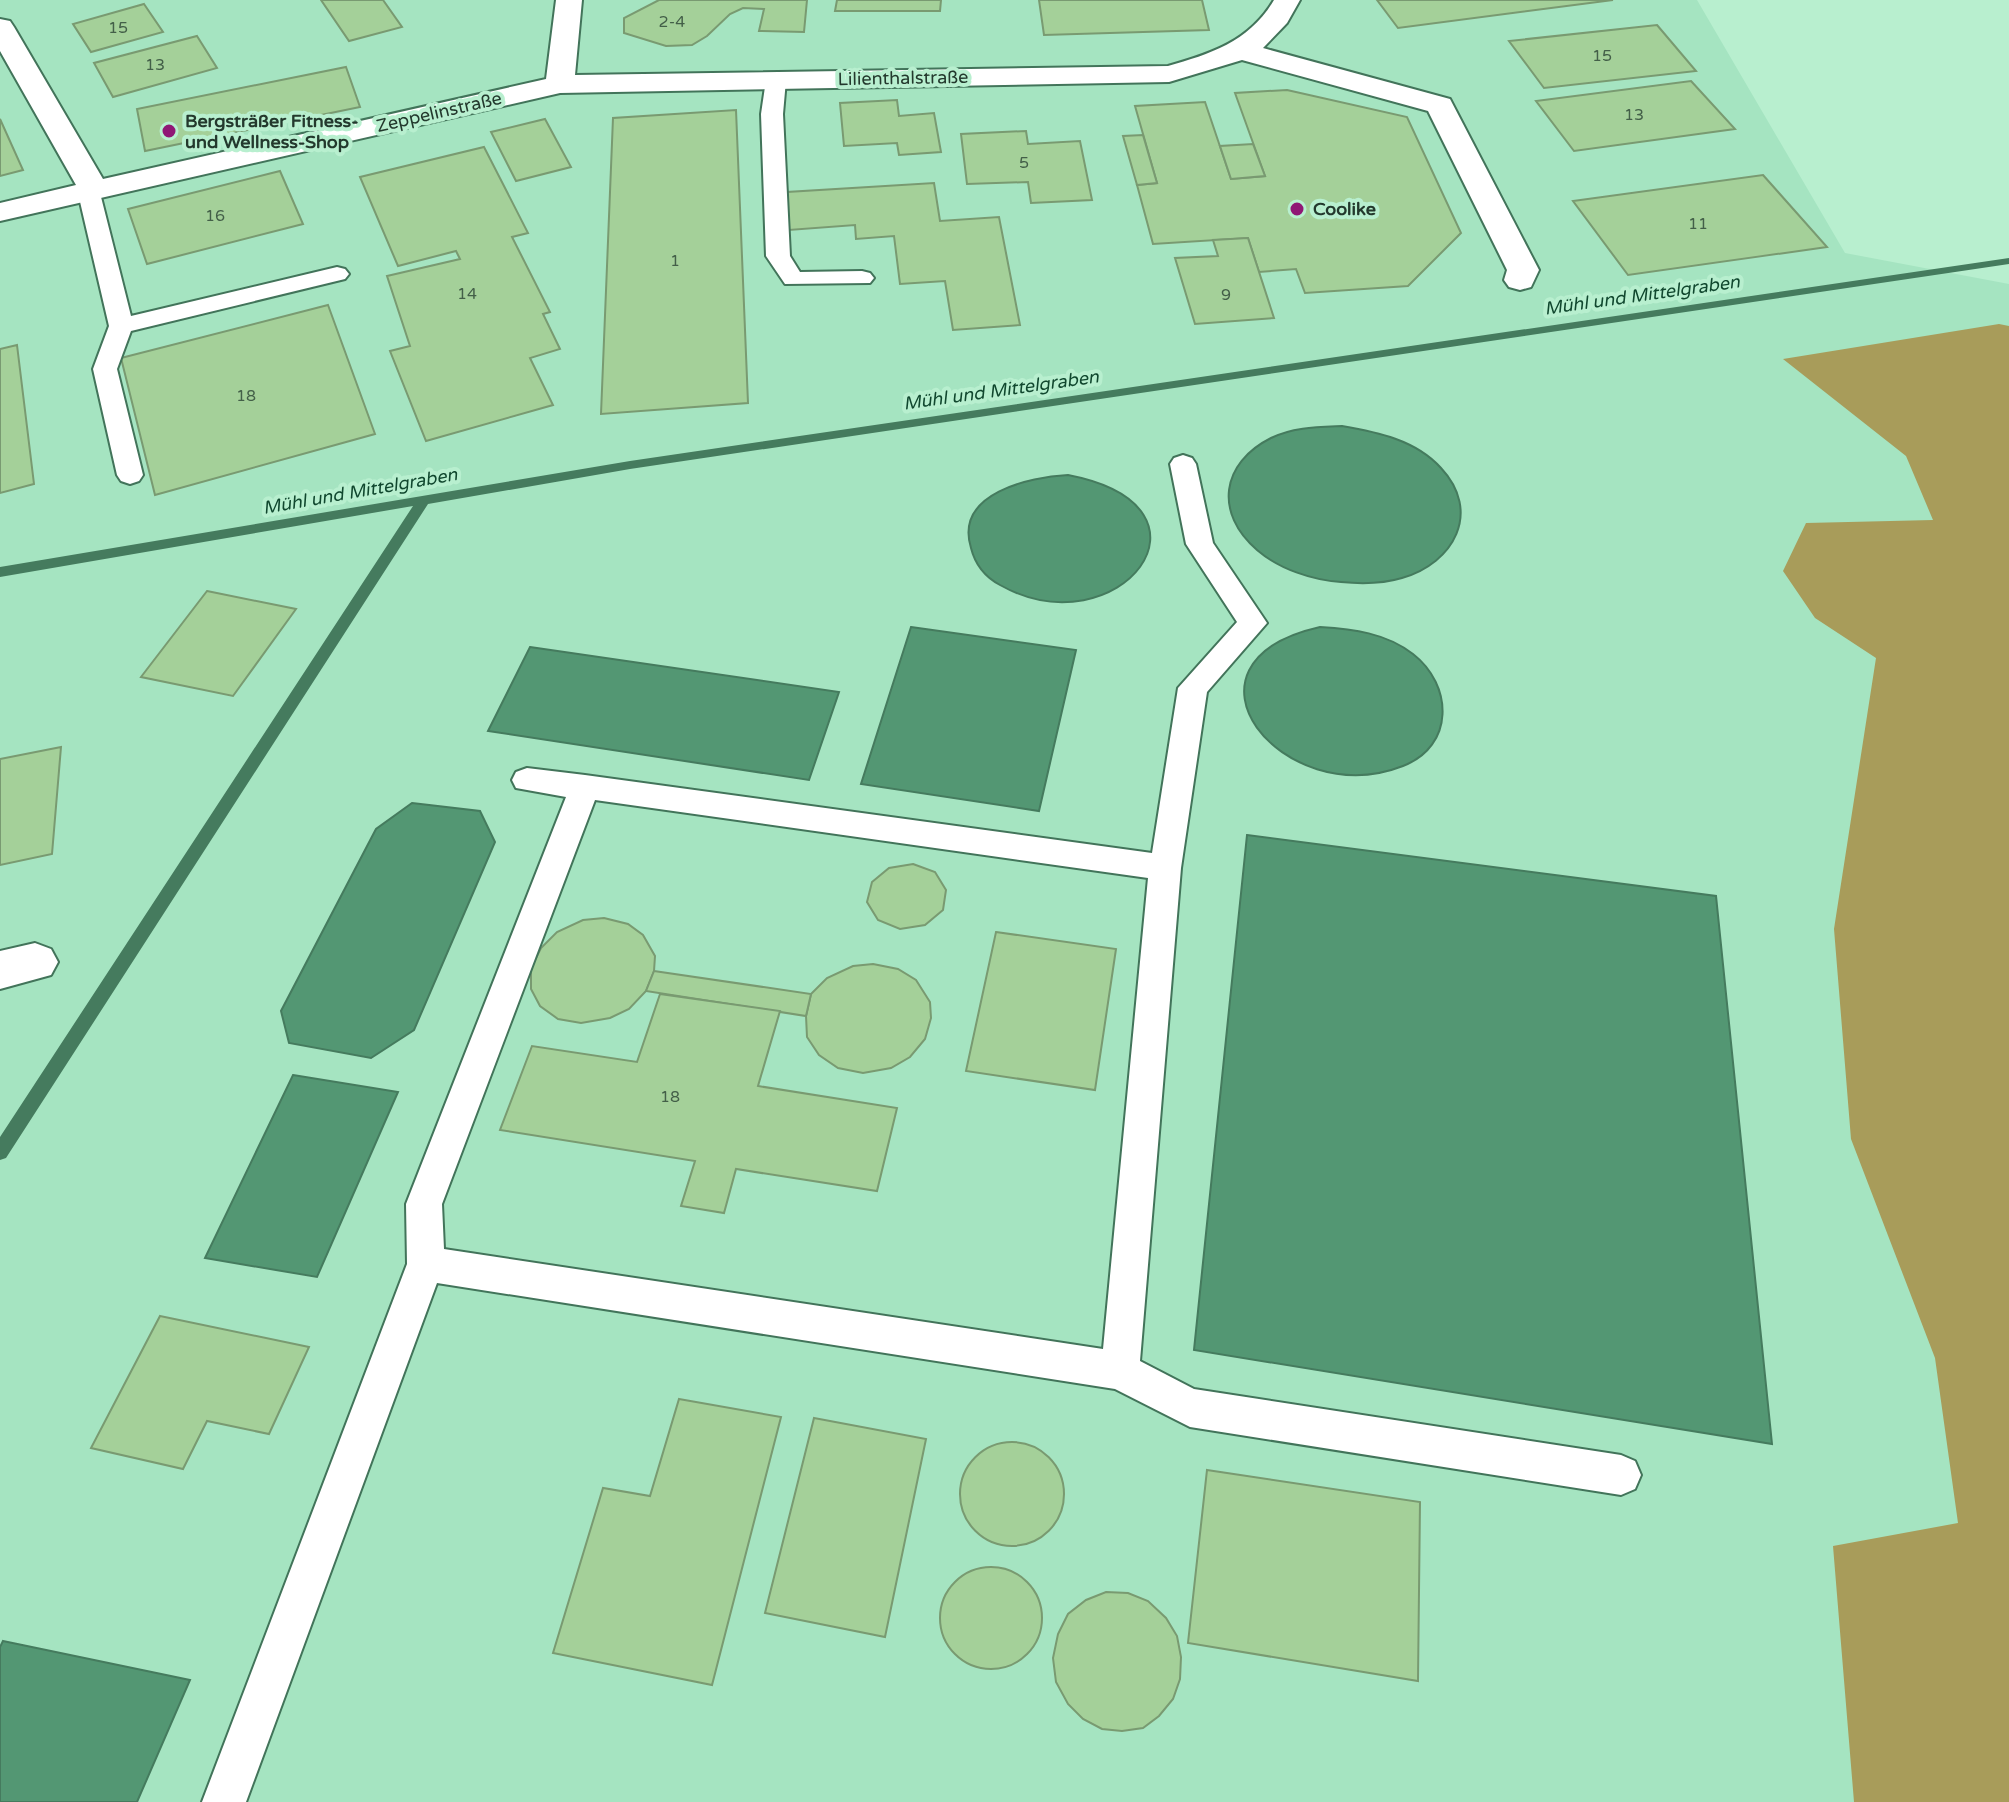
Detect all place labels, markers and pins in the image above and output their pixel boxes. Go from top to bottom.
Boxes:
place label: Bergsträßer Fitness- und Wellness-Shop [185,110,359,153]
marker: Bergsträßer Fitness- und Wellness-Shop [160,122,178,140]
place label: Coolike [1313,198,1376,220]
marker: Coolike [1288,200,1306,218]

